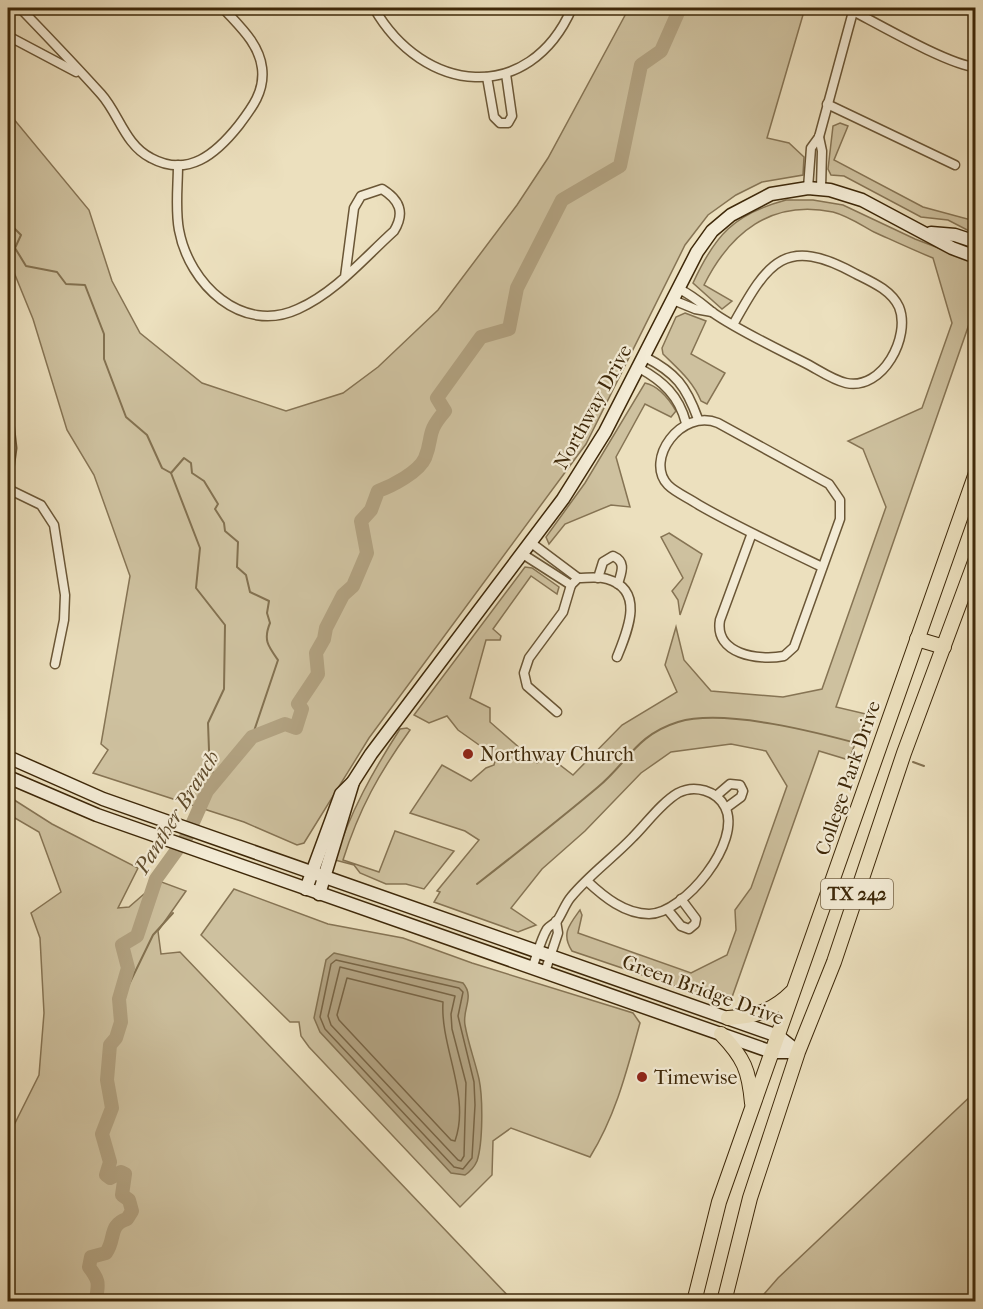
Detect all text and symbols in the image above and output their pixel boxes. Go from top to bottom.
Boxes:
street label: Northway Drive [549,341,637,473]
street label: College Park Drive [811,698,885,858]
place label: Northway Church [480,743,635,766]
water label: Panther Branch [129,746,224,879]
marker: Northway Church [461,747,475,761]
road number: TX 242 [821,879,893,909]
street label: Green Bridge Drive [619,950,787,1030]
place label: Timewise [654,1066,737,1089]
marker: Timewise [635,1070,649,1084]

